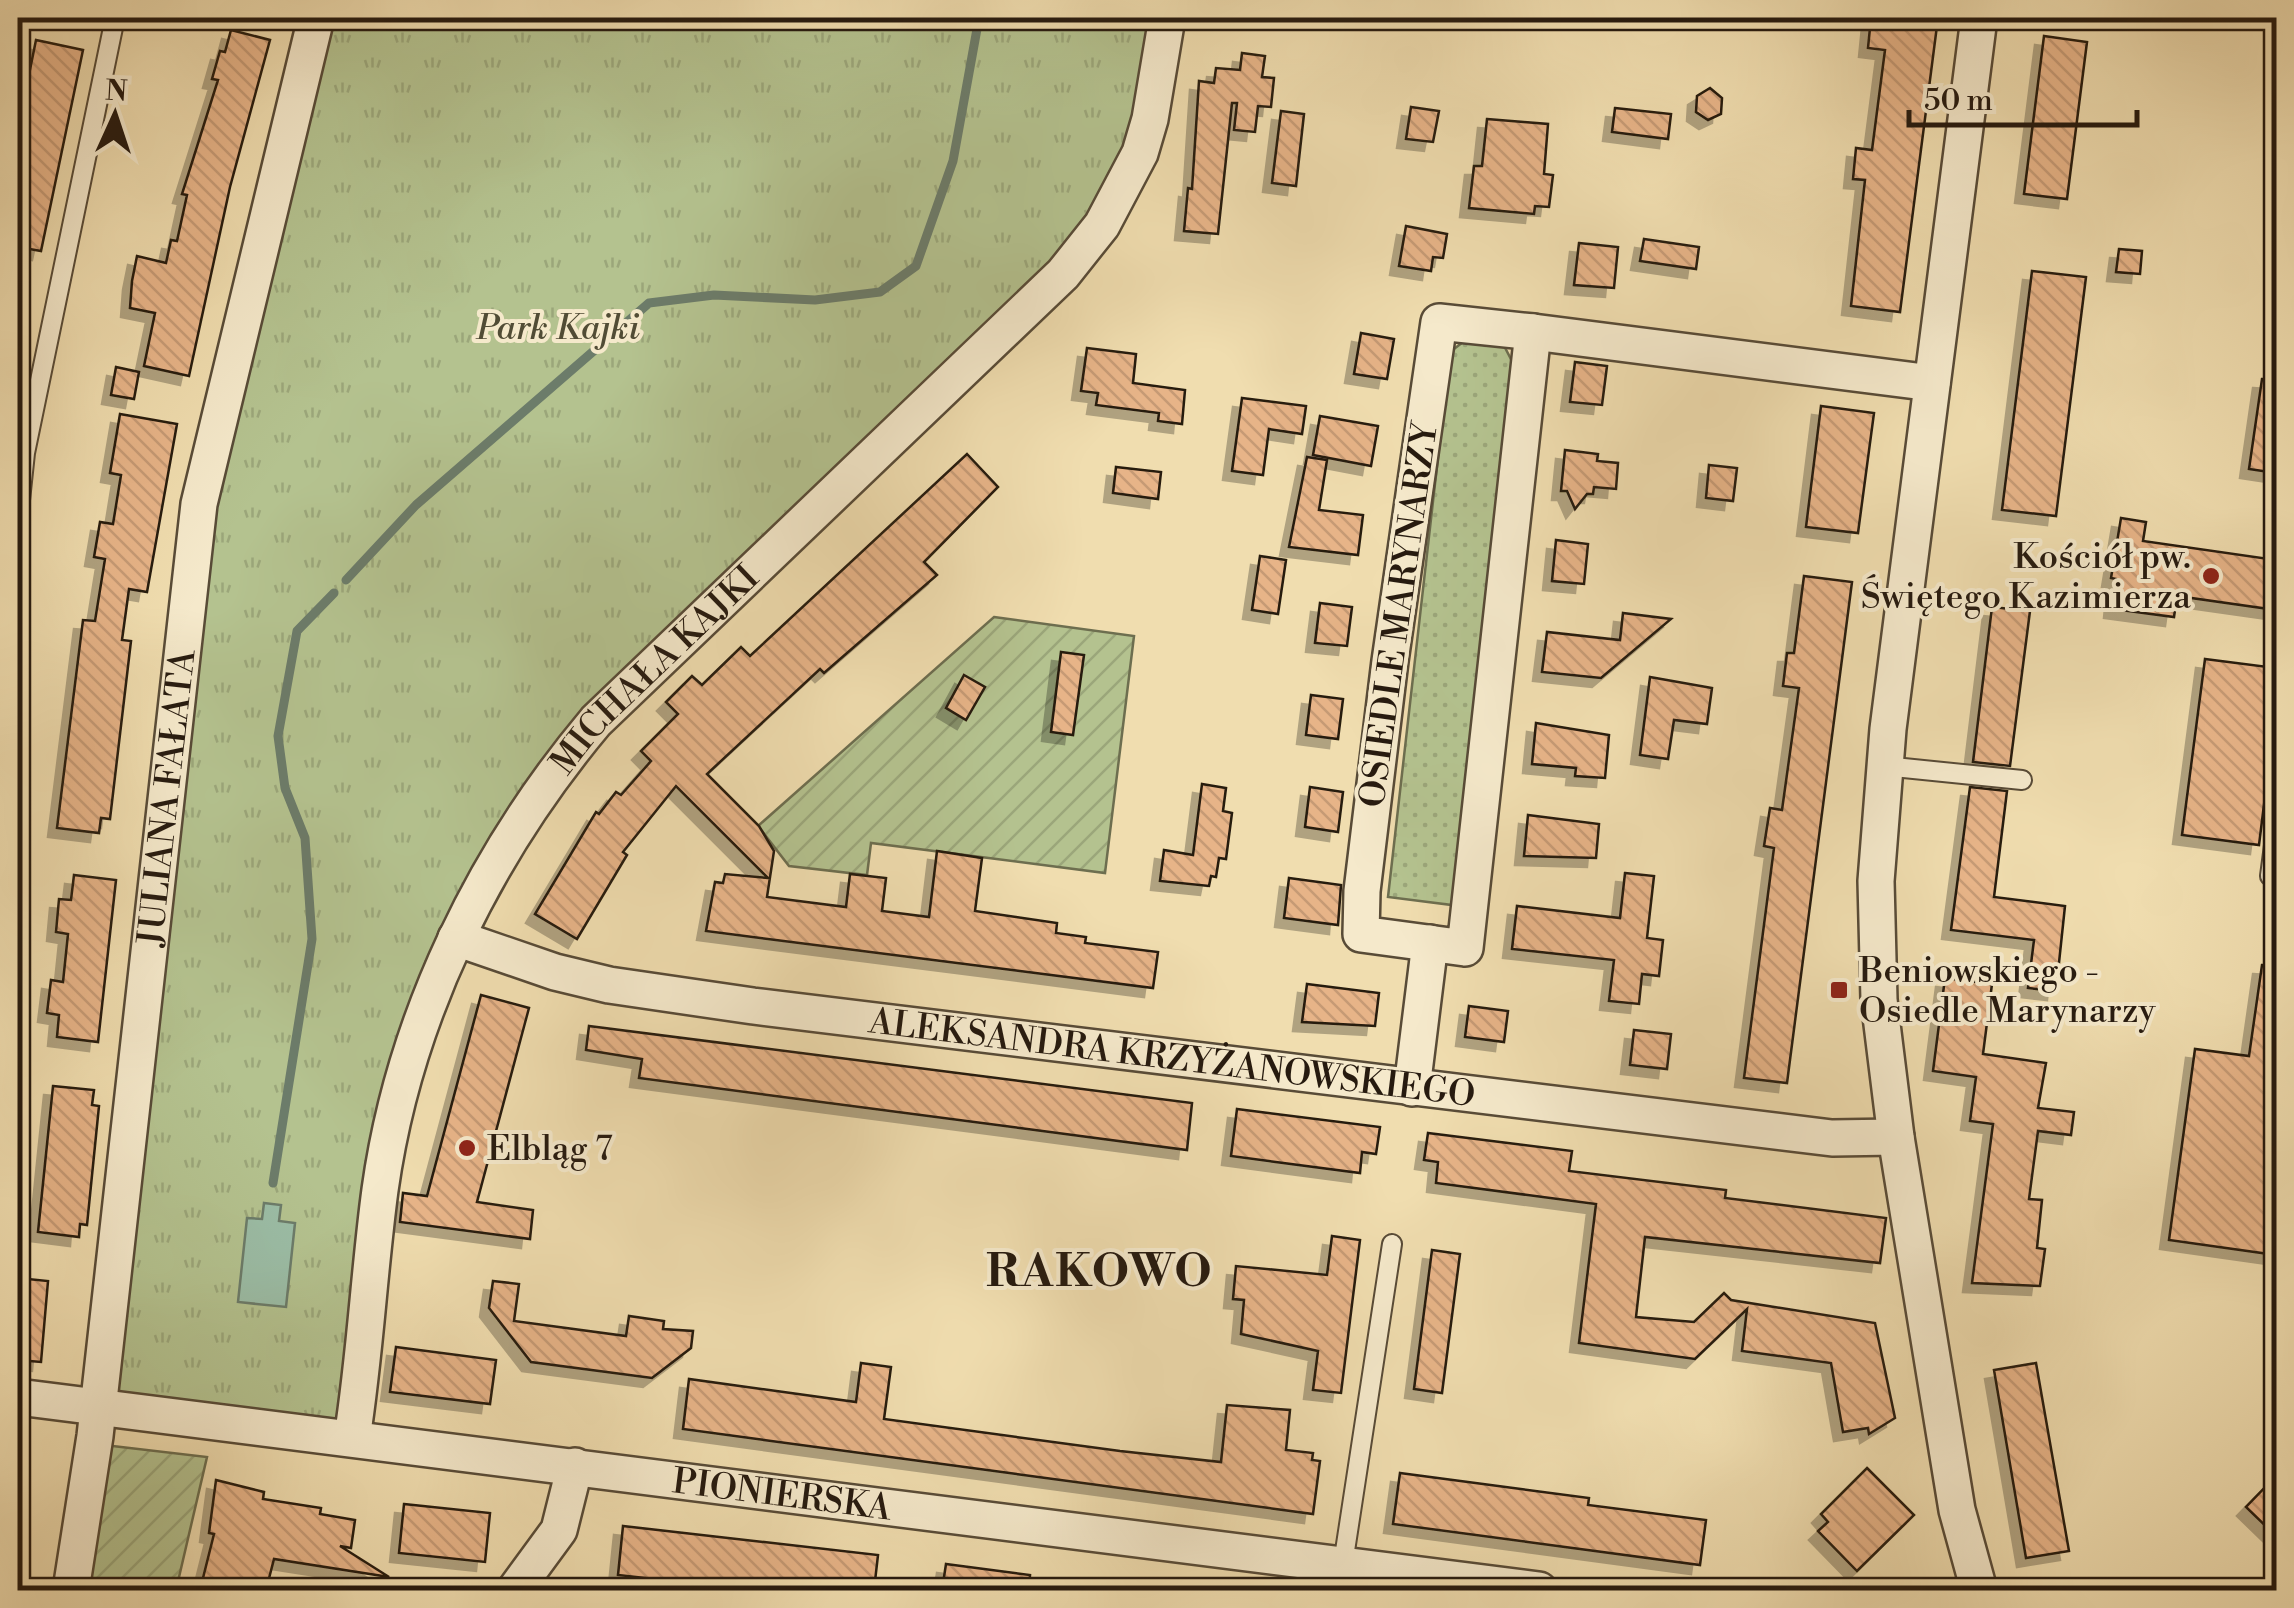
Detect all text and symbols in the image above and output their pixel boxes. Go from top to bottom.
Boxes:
north arrow [65,65,165,165]
scale bar [1909,65,2136,127]
text: N [104,73,128,110]
text: 50 m [1924,82,1993,120]
park label: Park Kajki [475,307,640,350]
street label: OSIEDLE MARYNARZY [1351,418,1448,810]
place label: Kościół pw. Świętego Kazimierza [1861,536,2191,619]
street label: MICHAŁA KAJKI [542,557,768,783]
marker: Kościół pw. Świętego Kazimierza [2200,565,2222,587]
street label: JULIANA FAŁATA [130,647,206,950]
place label: Beniowskiego - Osiedle Marynarzy [1858,950,2157,1033]
marker: Beniowskiego - Osiedle Marynarzy [1828,979,1850,1001]
street label: ALEKSANDRA KRZYŻANOWSKIEGO [865,1000,1478,1117]
place label: Elbląg 7 [487,1128,613,1171]
marker: Elbląg 7 [456,1137,478,1159]
district label: RAKOWO [986,1244,1214,1301]
street label: PIONIERSKA [670,1460,895,1531]

